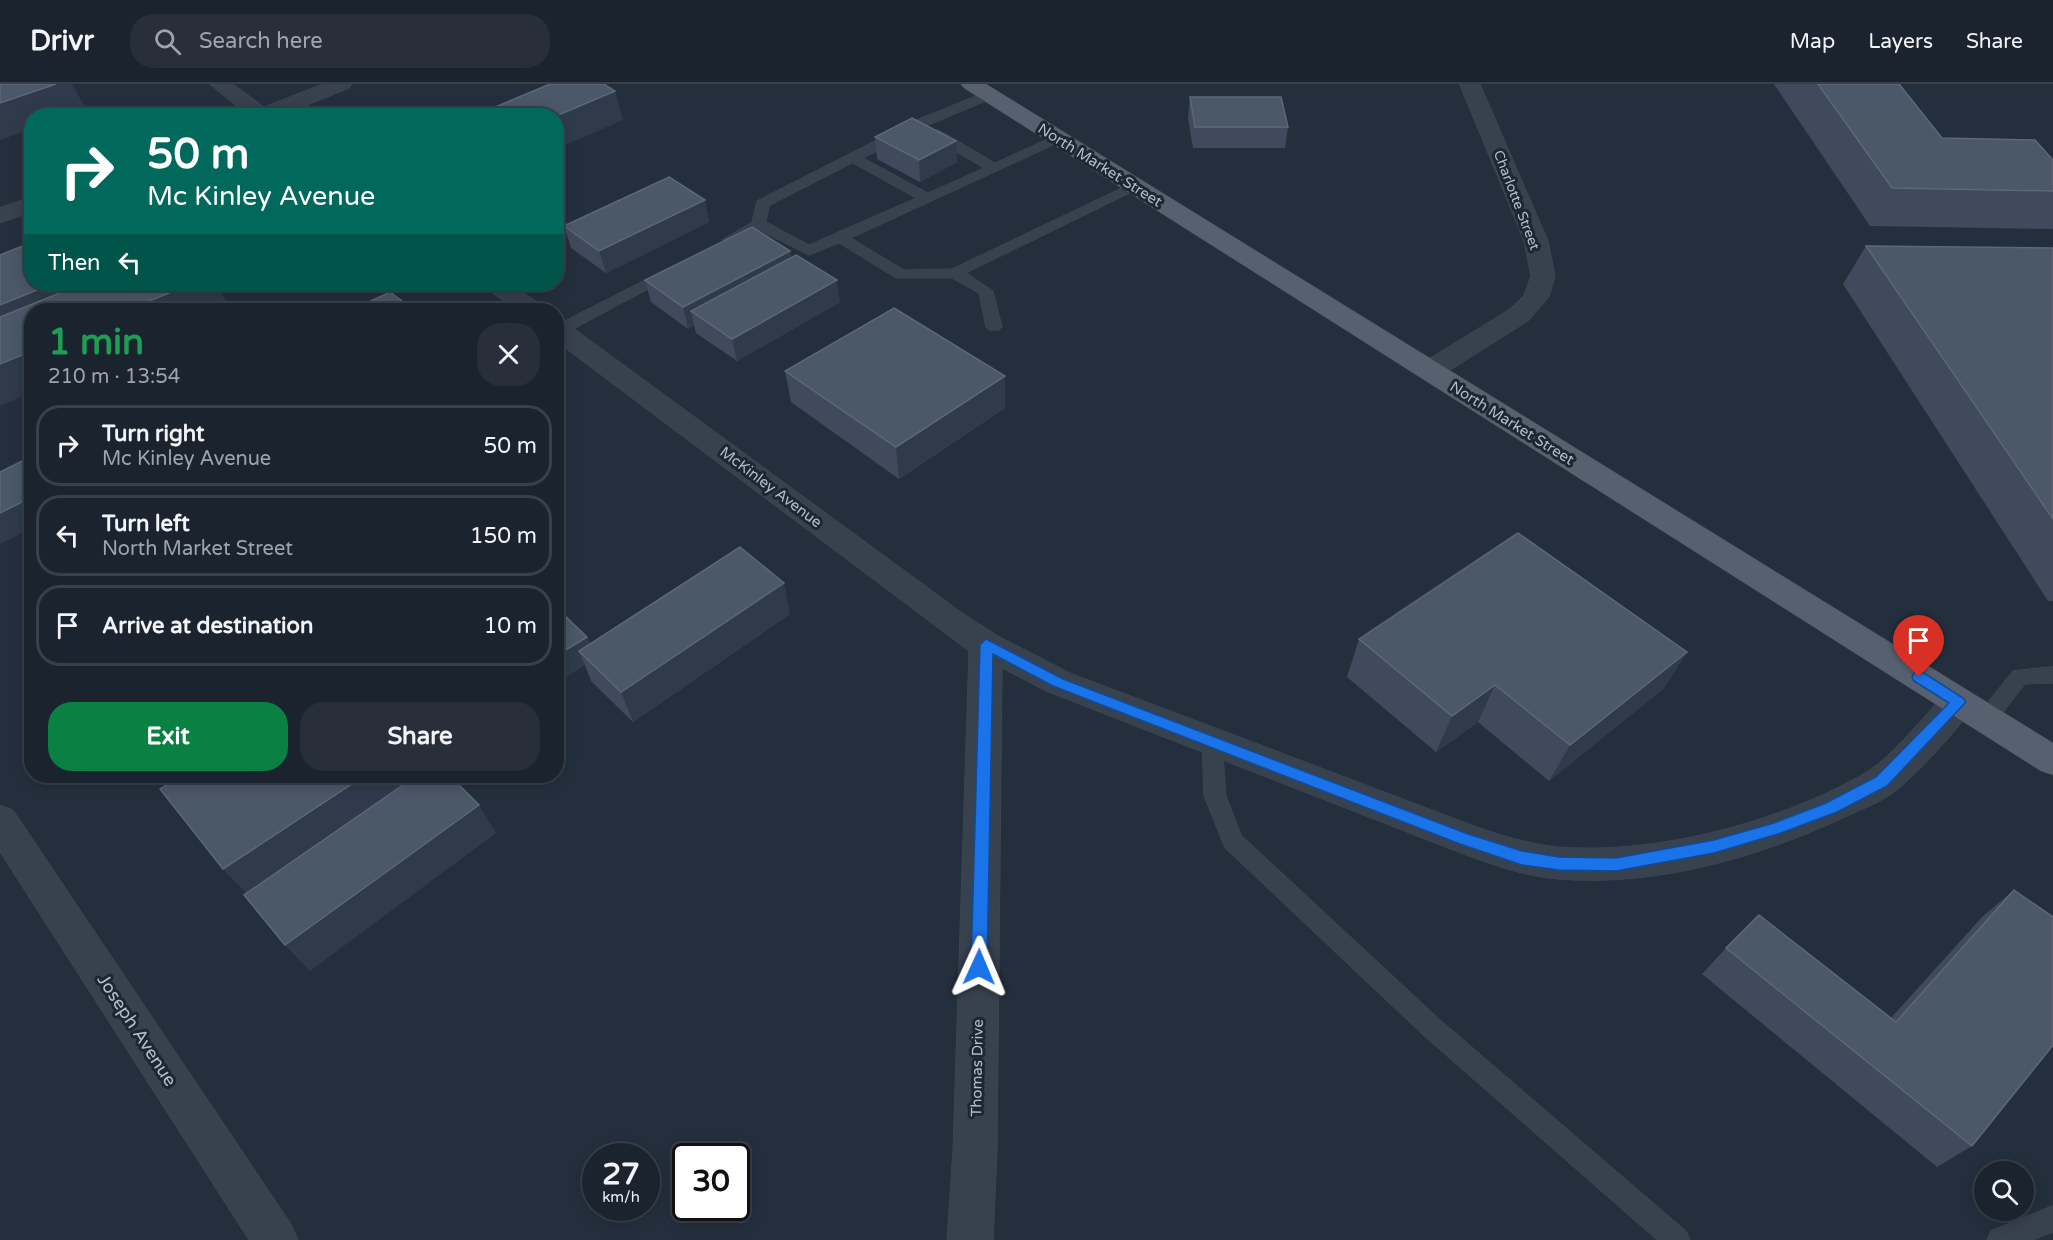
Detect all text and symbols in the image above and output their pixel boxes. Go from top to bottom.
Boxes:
search box [130,14,550,68]
text: Drivr [30,24,94,58]
icon: search [151,25,184,58]
text: Search here [199,28,323,54]
text: Map [1790,29,1835,54]
text: Layers [1868,29,1933,54]
text: Share [1966,29,2023,54]
street label: North Market Street [1035,119,1166,211]
text: 50 m [147,129,249,180]
icon: right [48,132,126,210]
street label: Charlotte Street [1490,148,1544,253]
text: Mc Kinley Avenue [147,180,375,213]
icon: left [113,246,146,279]
text: Then [48,250,101,276]
text: 1 min [48,321,144,364]
button: close [477,323,540,386]
text: 210 m · 13:54 [48,365,180,389]
street label: North Market Street [1447,377,1578,469]
text: Turn right [102,421,204,447]
icon: right [51,429,84,462]
text: 50 m [483,433,537,459]
street label: McKinley Avenue [716,443,826,531]
text: Mc Kinley Avenue [102,447,271,471]
text: Turn left [102,511,190,537]
icon: left [51,519,84,552]
text: 150 m [470,523,537,549]
text: North Market Street [102,537,293,561]
icon: arrive [51,609,84,642]
text: Arrive at destination [102,613,313,639]
text: 10 m [483,613,537,639]
pin [1893,615,1944,677]
icon: arrive [1902,624,1935,657]
button: Exit [48,702,288,771]
button: Share [300,702,540,771]
position arrow [947,935,1011,999]
street label: Joseph Avenue [92,970,182,1090]
street label: Thomas Drive [967,1019,987,1117]
speed limit sign: 30 [672,1143,750,1221]
text: 27 [602,1156,640,1193]
map controls [1974,1161,2034,1221]
button: search [1974,1161,2034,1221]
text: km/h [602,1188,640,1206]

